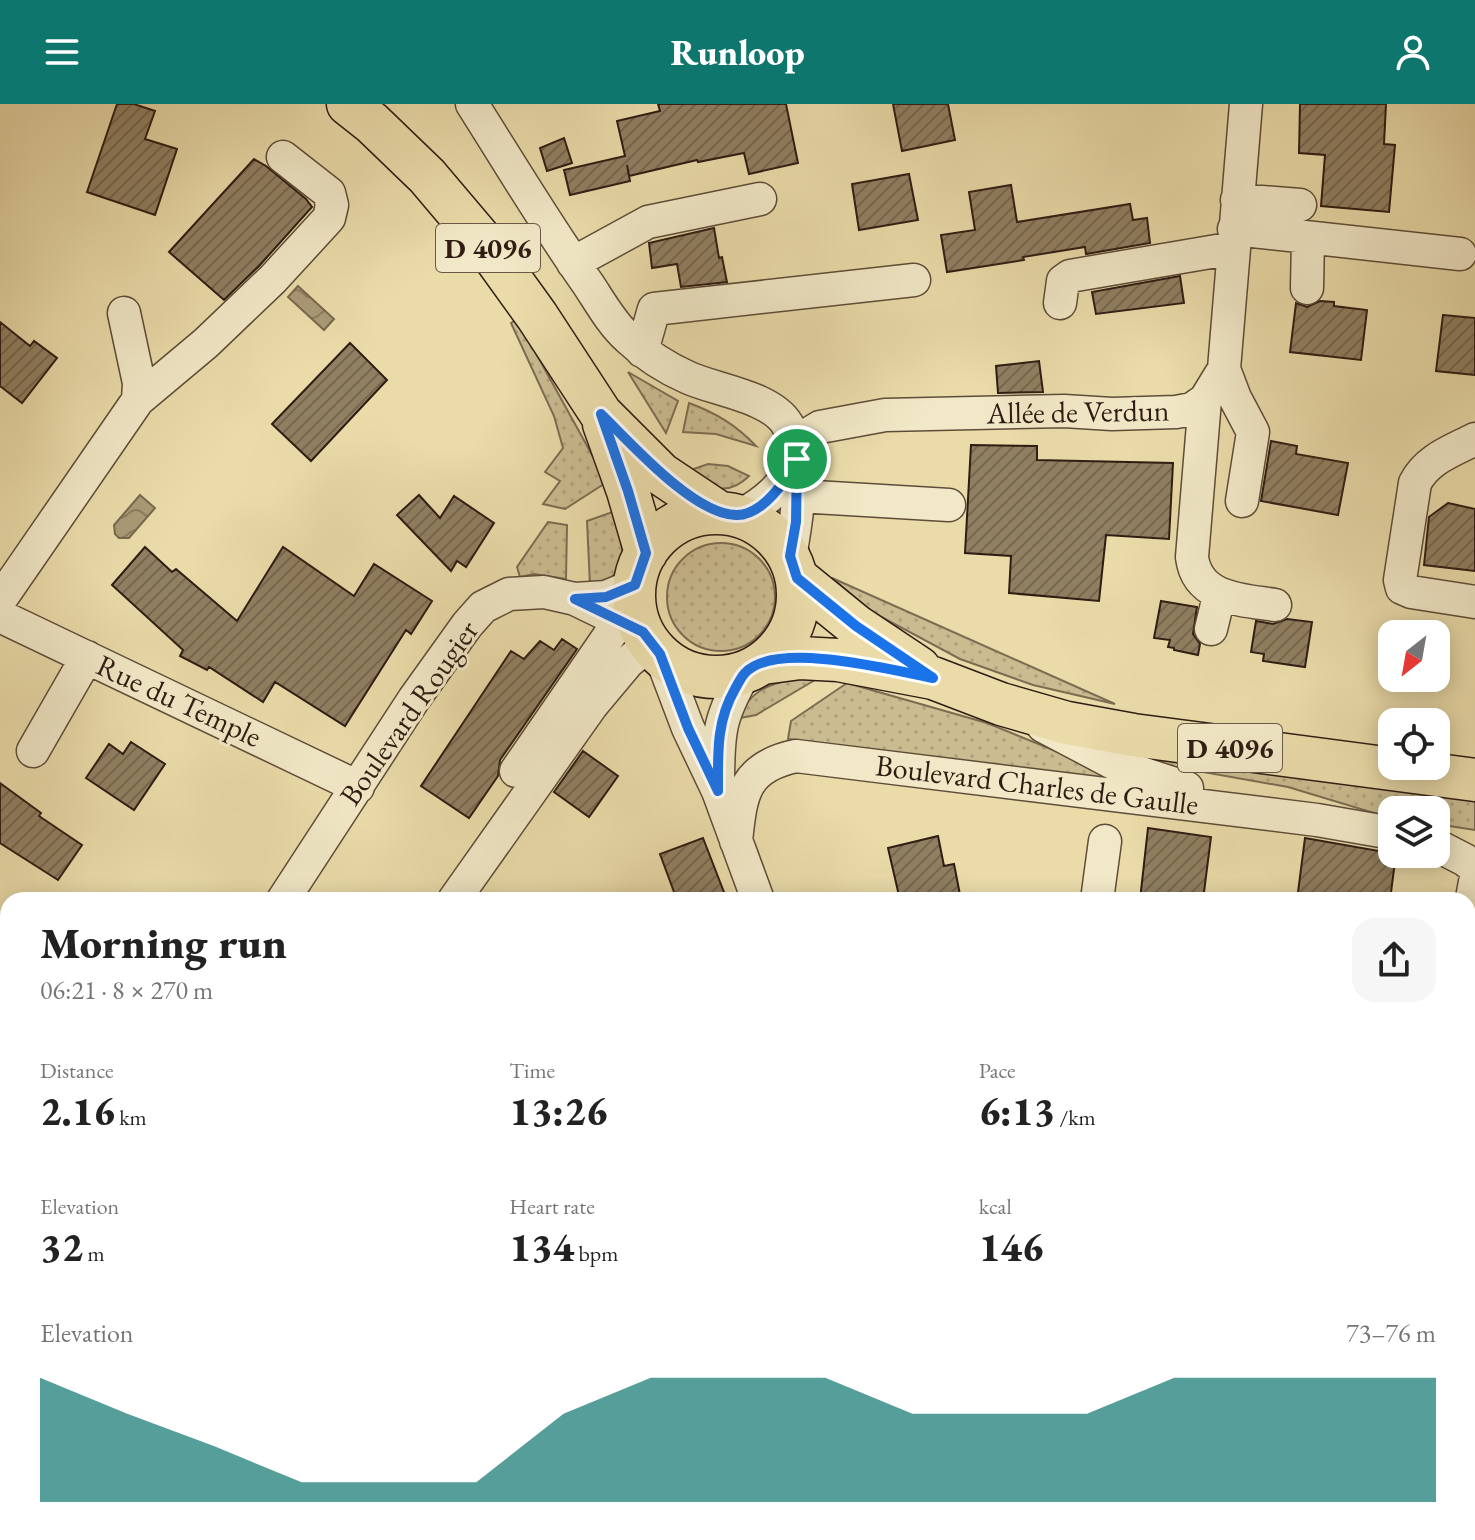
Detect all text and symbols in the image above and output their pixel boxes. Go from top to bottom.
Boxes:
text: Runloop [670,29,805,76]
icon: menu [40,30,84,74]
icon: person [1391,30,1435,74]
road number: D 4096 [436,224,540,272]
street label: Allée de Verdun [985,390,1170,433]
pin [763,425,831,493]
icon: arrive [775,437,819,481]
street label: Boulevard Rougier [330,613,487,813]
north arrow [1378,620,1450,692]
map controls [1378,620,1450,868]
street label: Rue du Temple [90,645,268,756]
button: locate [1378,708,1450,780]
road number: D 4096 [1178,724,1282,772]
street label: Boulevard Charles de Gaulle [873,745,1201,824]
button: layers [1378,796,1450,868]
text: Morning run [40,914,287,971]
button: share [1352,918,1436,1002]
text: 06:21 · 8 × 270 m [40,973,213,1007]
text: Distance [40,1056,113,1085]
text: Time [509,1056,555,1085]
text: Pace [979,1056,1016,1085]
text: 2.16 [40,1085,115,1137]
text: 13:26 [509,1085,607,1137]
text: 6:13 [979,1085,1055,1137]
text: km [115,1103,147,1132]
text: /km [1055,1103,1096,1132]
text: Elevation [40,1192,119,1221]
text: Heart rate [509,1192,595,1221]
text: kcal [979,1192,1012,1221]
text: 32 [40,1221,83,1273]
text: 134 [509,1221,574,1273]
text: 146 [979,1221,1043,1273]
text: m [83,1239,105,1268]
text: bpm [574,1239,618,1268]
text: Elevation [40,1316,134,1350]
text: 73–76 m [1346,1316,1436,1350]

